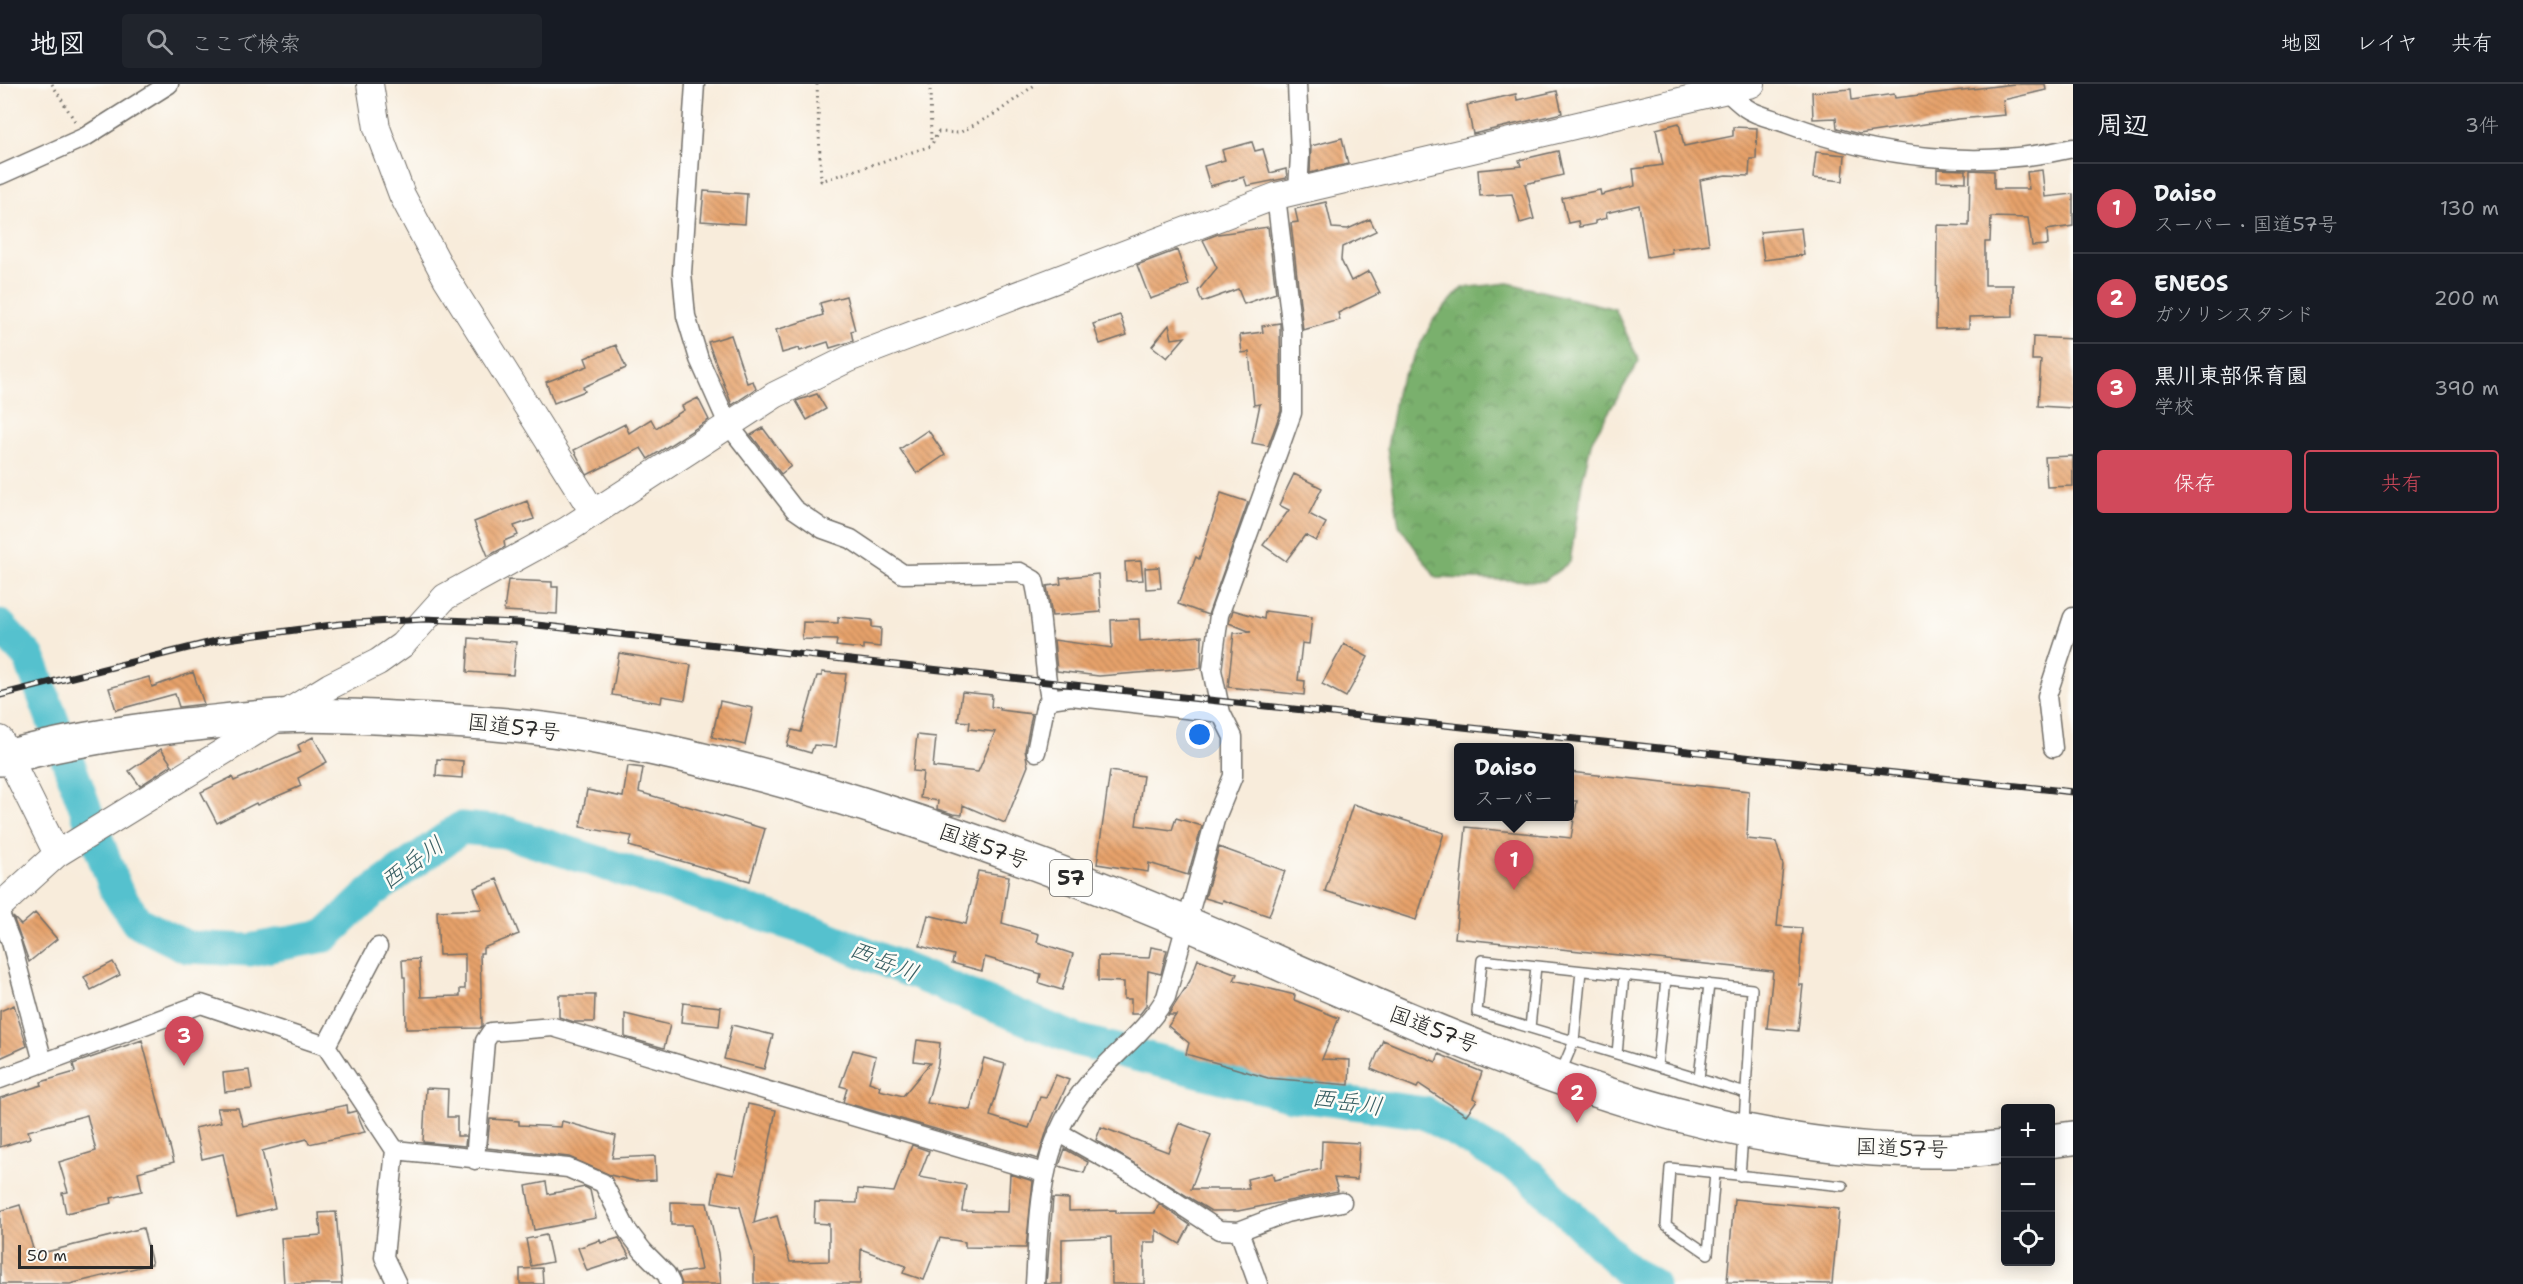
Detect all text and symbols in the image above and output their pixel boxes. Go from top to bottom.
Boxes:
search box [122,14,542,68]
text: 地図 [30,24,86,62]
icon: search [143,25,176,58]
text: ここで検索 [191,29,301,58]
text: 地図 [2281,29,2323,57]
text: レイヤ [2356,29,2418,57]
text: 共有 [2451,29,2493,57]
text: 周辺 [2097,107,2149,142]
text: 3件 [2465,112,2499,138]
text: Daiso [2154,179,2217,208]
text: 1 [2112,195,2121,221]
text: 130 m [2440,195,2499,221]
text: スーパー · 国道57号 [2154,211,2338,237]
text: ENEOS [2154,269,2228,298]
text: 2 [2110,285,2124,311]
text: 200 m [2434,285,2499,311]
text: ガソリンスタンド [2154,301,2314,327]
text: 黒川東部保育園 [2154,361,2308,390]
text: 3 [2110,375,2124,401]
text: 390 m [2434,375,2499,401]
text: 学校 [2154,393,2194,419]
button: 保存 [2097,450,2292,513]
button: 共有 [2304,450,2499,513]
street label: 国道57号 [466,707,562,747]
your location [1185,720,1214,749]
popup [1454,743,1574,821]
text: Daiso [1474,753,1537,782]
text: スーパー [1474,785,1554,811]
street label: 国道57号 [935,816,1033,876]
water label: 西岳川 [373,829,451,897]
pin: 1 [1494,840,1534,890]
road number: 57 [1050,860,1092,896]
water label: 西岳川 [845,933,923,989]
street label: 国道57号 [1385,999,1483,1059]
pin: 3 [164,1016,204,1066]
pin: 2 [1558,1074,1596,1123]
water label: 西岳川 [1309,1081,1385,1123]
map controls [2001,1104,2055,1266]
button: + [2001,1104,2055,1158]
street label: 国道57号 [1855,1132,1949,1164]
button: − [2001,1158,2055,1212]
button: locate [2001,1212,2055,1266]
scale bar [18,1242,153,1270]
text: 50 m [27,1245,67,1266]

